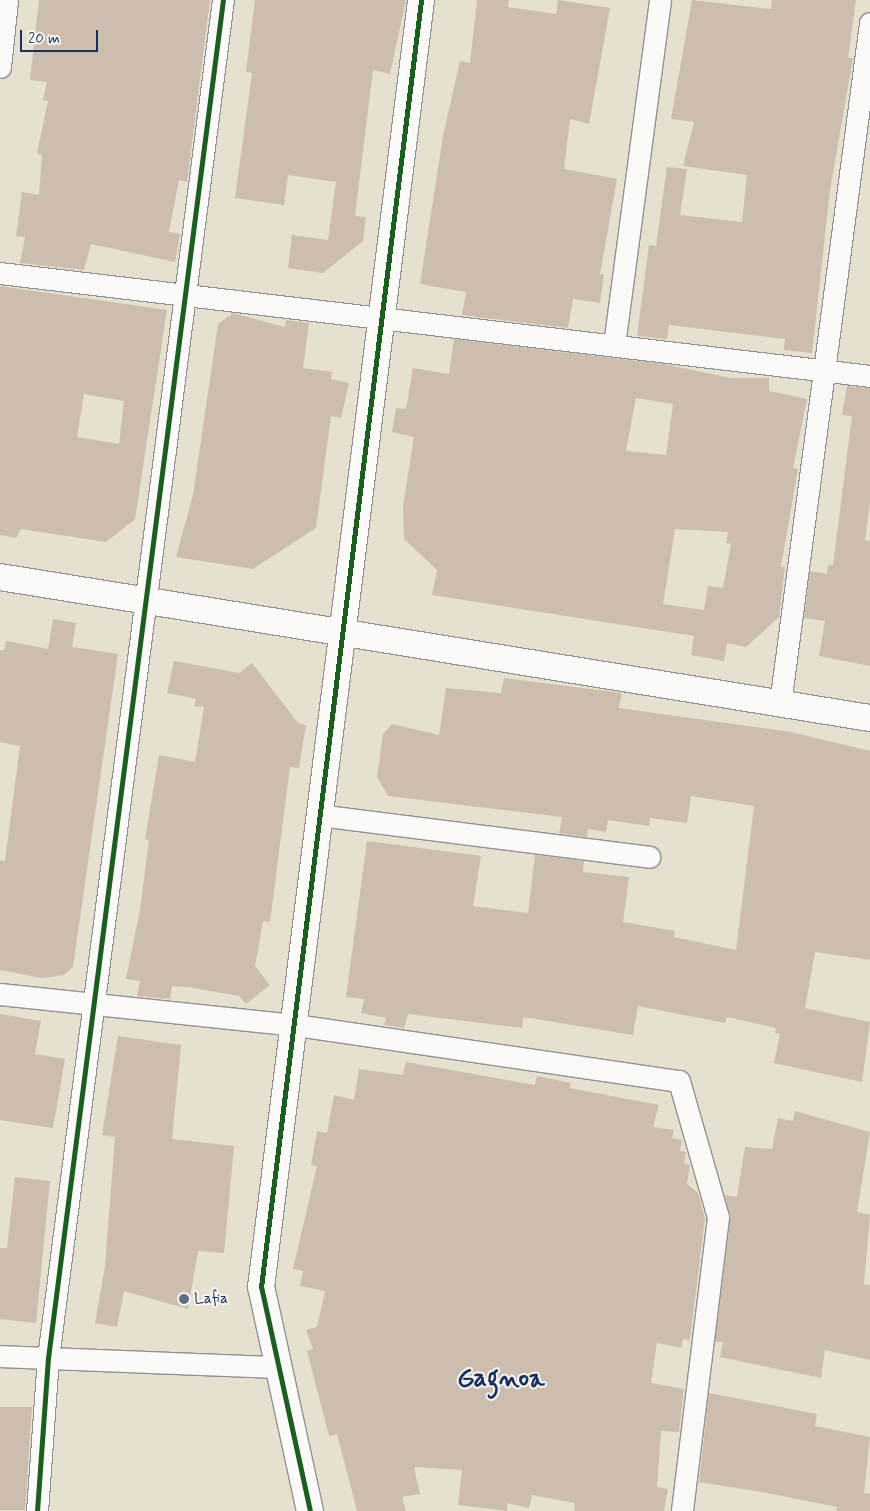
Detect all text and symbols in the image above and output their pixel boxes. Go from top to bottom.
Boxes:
scale bar [22,20,100,52]
text: 20 m [28,29,60,49]
place label: Lafia [194,1289,228,1309]
marker: Lafia [178,1293,190,1305]
district label: Gagnoa [457,1364,545,1396]

